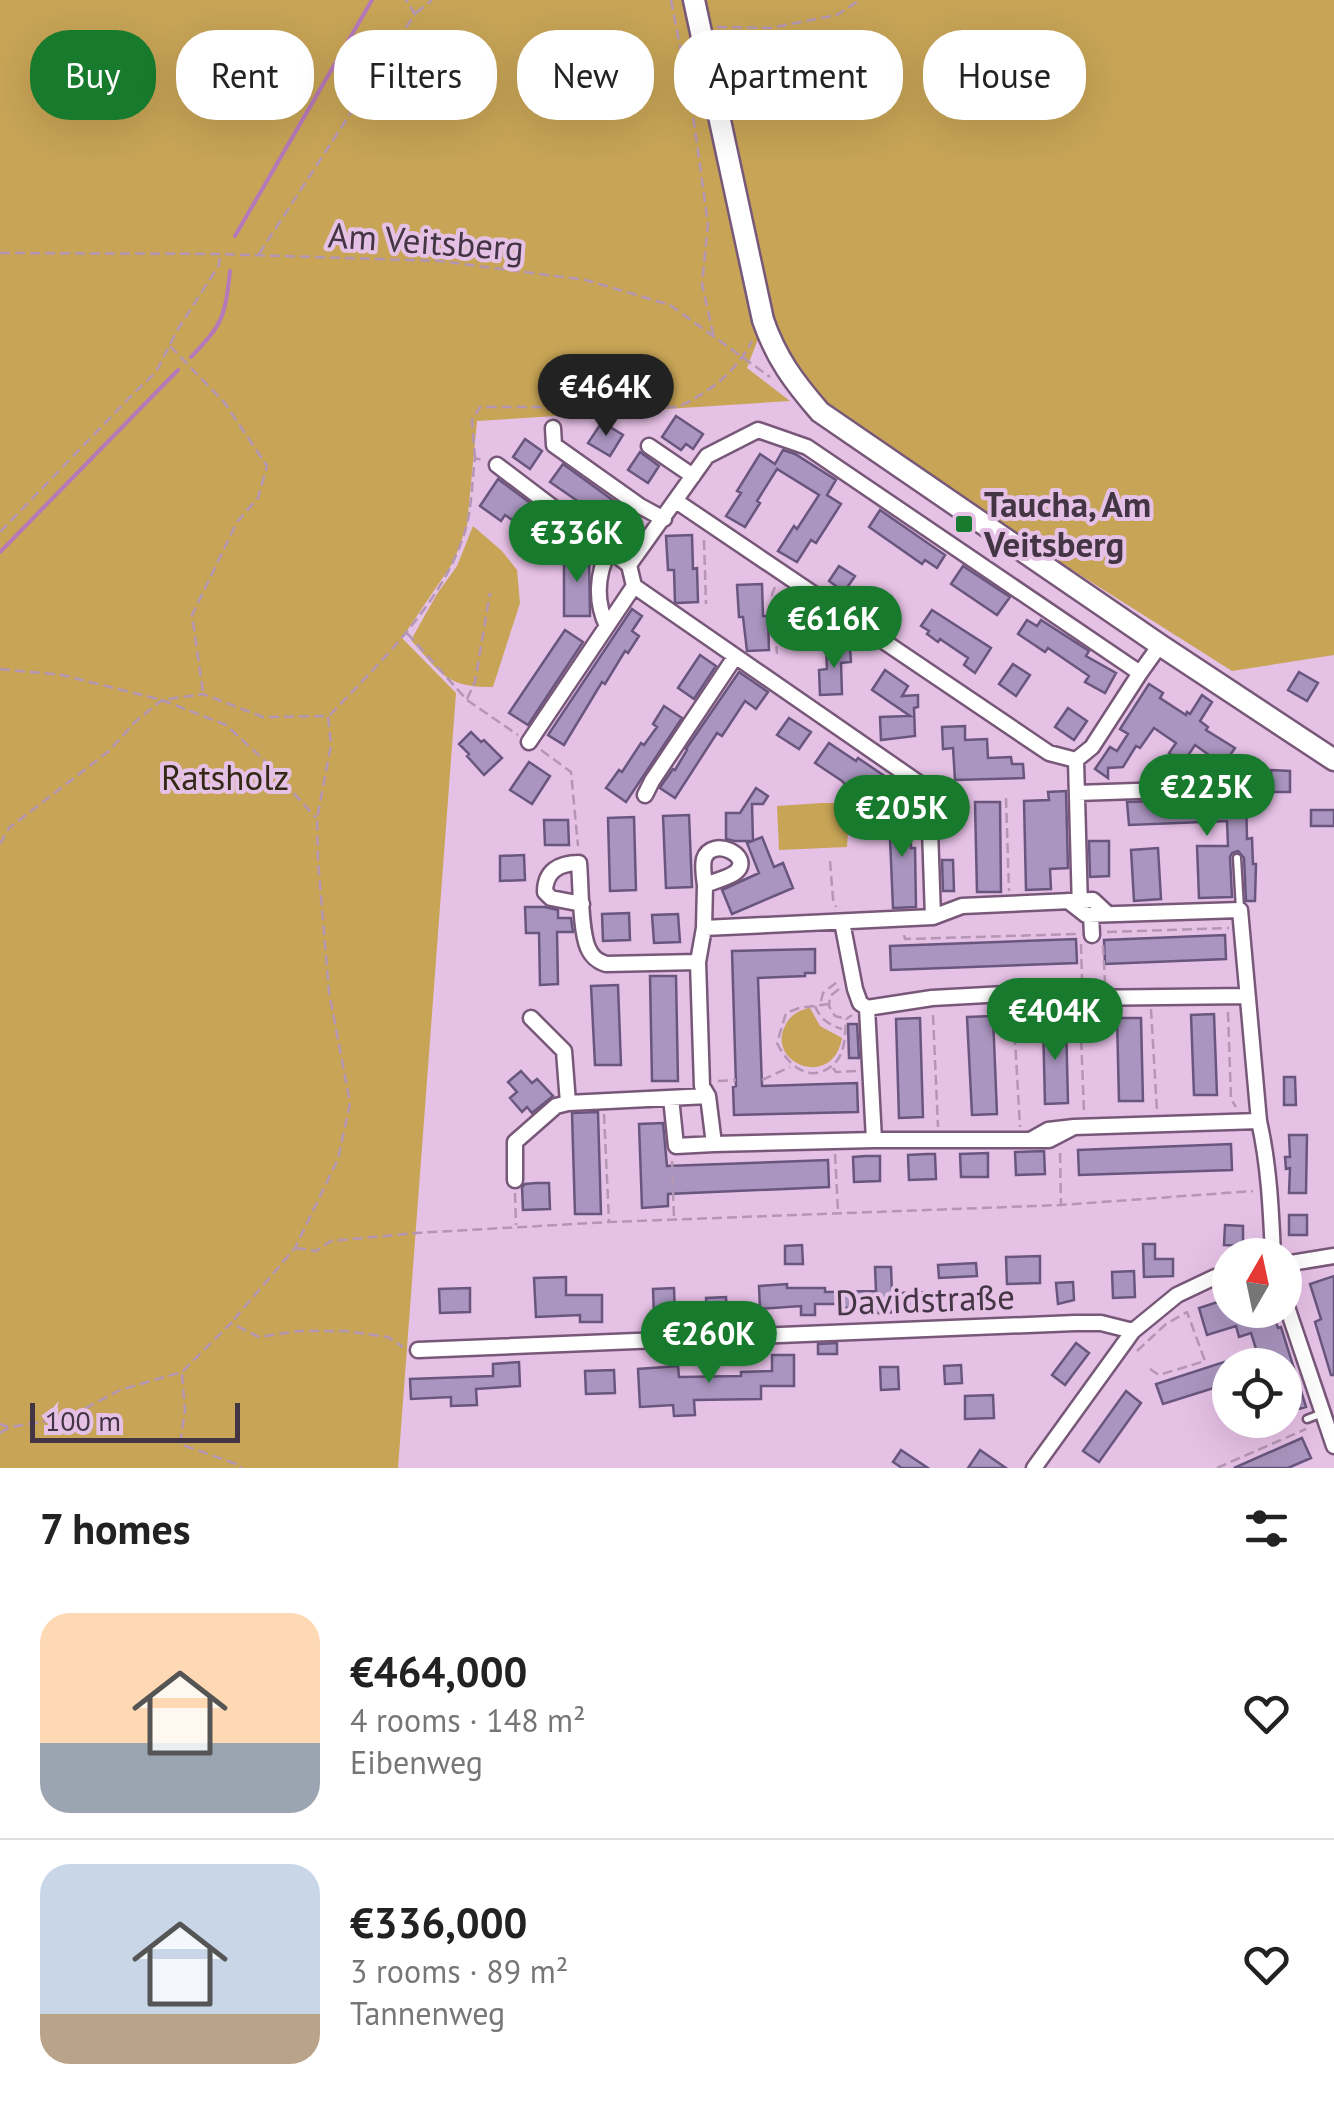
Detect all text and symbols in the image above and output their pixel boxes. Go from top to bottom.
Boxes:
chip: Buy [30,30,156,120]
chip: Rent [176,30,314,120]
chip: Filters [334,30,497,120]
chip: New [517,30,654,120]
chip: Apartment [674,30,903,120]
chip: House [923,30,1086,120]
street label: Am Veitsberg [327,211,525,271]
pin: €464K [536,354,676,439]
text: €464K [560,365,652,407]
place label: Taucha, Am Veitsberg [983,481,1151,567]
pin: €336K [507,500,647,585]
text: €336K [531,511,623,553]
marker: Taucha, Am Veitsberg [953,513,975,535]
pin: €616K [764,586,904,671]
text: €616K [788,597,880,639]
park label: Ratsholz [161,754,289,800]
pin: €225K [1137,754,1277,839]
text: €225K [1161,765,1253,807]
pin: €205K [832,775,972,860]
text: €205K [856,786,948,828]
pin: €404K [985,978,1125,1063]
text: €404K [1009,989,1101,1031]
north arrow [1212,1238,1302,1328]
map controls [1212,1238,1302,1438]
street label: Davidstraße [834,1273,1016,1325]
pin: €260K [639,1301,779,1386]
text: €260K [663,1312,755,1354]
button: locate [1212,1348,1302,1438]
scale bar [30,1398,240,1442]
text: 100 m [45,1402,121,1439]
text: 7 homes [40,1501,191,1556]
icon: filters [1239,1501,1294,1556]
text: €464,000 [350,1644,527,1699]
icon: home [120,1653,240,1773]
icon: heart [1239,1686,1294,1741]
text: 4 rooms · 148 m² [350,1699,586,1741]
text: Eibenweg [350,1741,483,1783]
text: €336,000 [350,1895,527,1950]
icon: home [120,1904,240,2024]
icon: heart [1239,1937,1294,1992]
text: 3 rooms · 89 m² [350,1950,568,1992]
text: Tannenweg [350,1992,505,2034]

